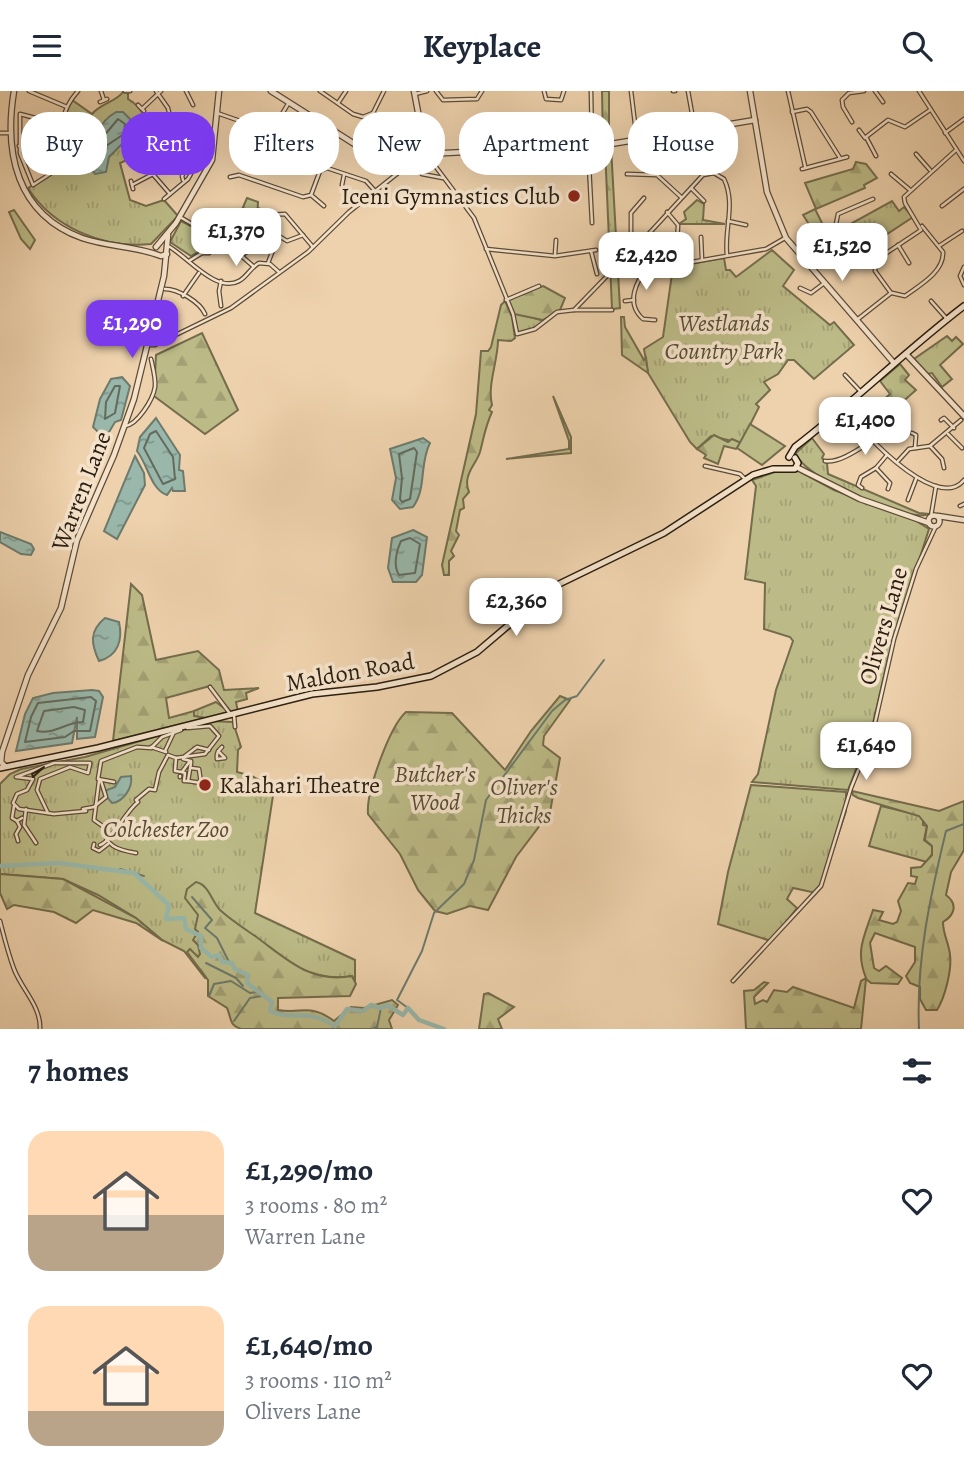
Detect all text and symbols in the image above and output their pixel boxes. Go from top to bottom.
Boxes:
text: Keyplace [423,24,541,68]
icon: menu [28,27,66,65]
icon: search [898,27,936,65]
chip: Buy [21,112,107,175]
chip: Rent [121,112,215,175]
chip: Filters [229,112,339,175]
chip: New [353,112,445,175]
chip: Apartment [459,112,614,175]
chip: House [628,112,738,175]
place label: Iceni Gymnastics Club [341,180,560,212]
marker: Iceni Gymnastics Club [566,188,582,204]
pin: £1,370 [179,209,293,268]
text: £1,370 [207,215,265,246]
pin: £1,520 [785,223,899,283]
text: £1,520 [813,230,871,261]
pin: £2,420 [589,233,703,292]
text: £2,420 [615,239,677,270]
pin: £1,290 [75,301,189,360]
text: £1,290 [102,307,162,338]
park label: Westlands Country Park [664,307,784,367]
pin: £1,400 [808,397,922,457]
text: £1,400 [835,404,895,435]
street label: Warren Lane [43,427,118,556]
street label: Olivers Lane [851,563,915,689]
pin: £2,360 [459,579,573,638]
text: £2,360 [485,585,547,616]
street label: Maldon Road [283,645,417,699]
pin: £1,640 [809,723,923,782]
text: £1,640 [836,729,896,760]
park label: Butcher's Wood [394,758,476,818]
place label: Kalahari Theatre [219,769,380,801]
park label: Oliver's Thicks [490,771,558,831]
marker: Kalahari Theatre [197,777,213,793]
park label: Colchester Zoo [103,813,229,845]
text: 7 homes [28,1051,129,1091]
icon: filters [898,1052,936,1090]
text: £1,290/mo [245,1150,373,1190]
icon: home [84,1159,168,1243]
icon: heart [898,1182,936,1220]
text: 3 rooms · 80 m² [245,1190,387,1221]
text: Warren Lane [245,1221,365,1252]
text: £1,640/mo [245,1325,373,1365]
icon: home [84,1334,168,1418]
icon: heart [898,1357,936,1395]
text: 3 rooms · 110 m² [245,1365,392,1396]
text: Olivers Lane [245,1396,361,1427]

